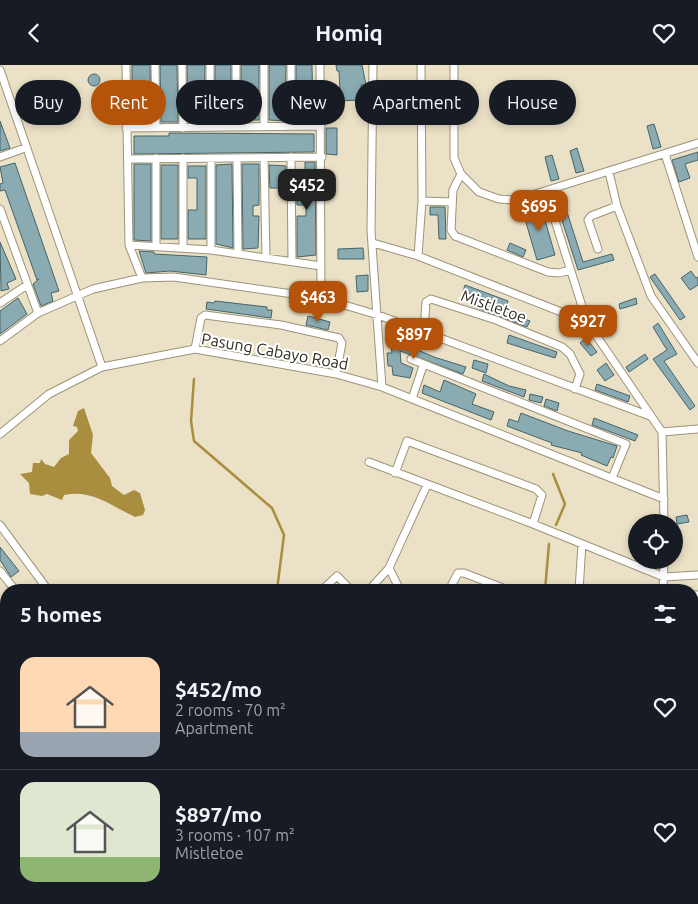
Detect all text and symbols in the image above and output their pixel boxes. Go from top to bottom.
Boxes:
icon: back [20,19,48,47]
icon: heart [650,19,678,47]
text: Homiq [315,20,383,45]
chip: Buy [15,80,81,125]
chip: Rent [91,80,166,125]
chip: Filters [176,80,262,125]
chip: New [272,80,345,125]
chip: Apartment [355,80,479,125]
chip: House [489,80,576,125]
pin: $452 [277,169,337,211]
text: $452 [289,176,325,194]
pin: $695 [509,189,569,232]
text: $695 [521,197,557,215]
pin: $463 [288,281,348,323]
street label: Mistletoe [459,286,529,326]
text: $463 [300,288,336,306]
pin: $927 [558,305,618,347]
text: $927 [570,312,606,330]
pin: $897 [384,317,444,360]
text: $897 [396,325,432,343]
street label: Pasung Cabayo Road [200,329,350,373]
map controls [628,514,683,569]
button: locate [628,514,683,569]
icon: filters [651,600,679,628]
text: 5 homes [20,602,102,626]
icon: home [60,677,120,737]
text: $452/mo [175,677,262,701]
icon: heart [651,693,679,721]
text: 2 rooms · 70 m² [175,701,286,719]
text: Apartment [175,719,253,737]
icon: home [60,802,120,862]
text: $897/mo [175,802,262,826]
icon: heart [651,818,679,846]
text: 3 rooms · 107 m² [175,826,295,844]
text: Mistletoe [175,844,244,862]

